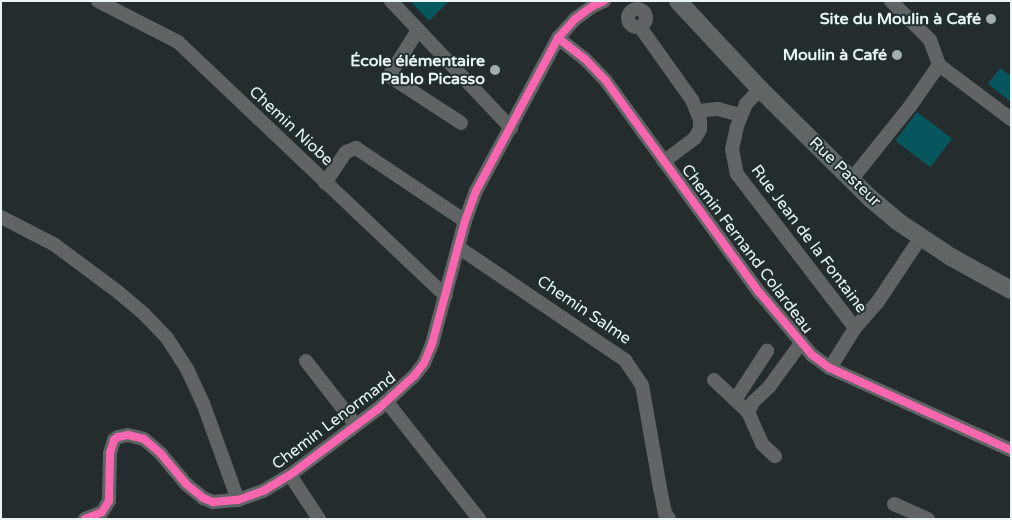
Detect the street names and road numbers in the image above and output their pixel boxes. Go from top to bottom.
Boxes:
street label: Chemin Niobe [245,82,337,170]
street label: Rue Pasteur [805,133,885,211]
street label: Chemin Fernand Colardeau [677,161,817,337]
street label: Rue Jean de la Fontaine [747,161,871,317]
street label: Chemin Salme [533,272,635,348]
street label: Chemin Lenormand [268,368,400,474]

